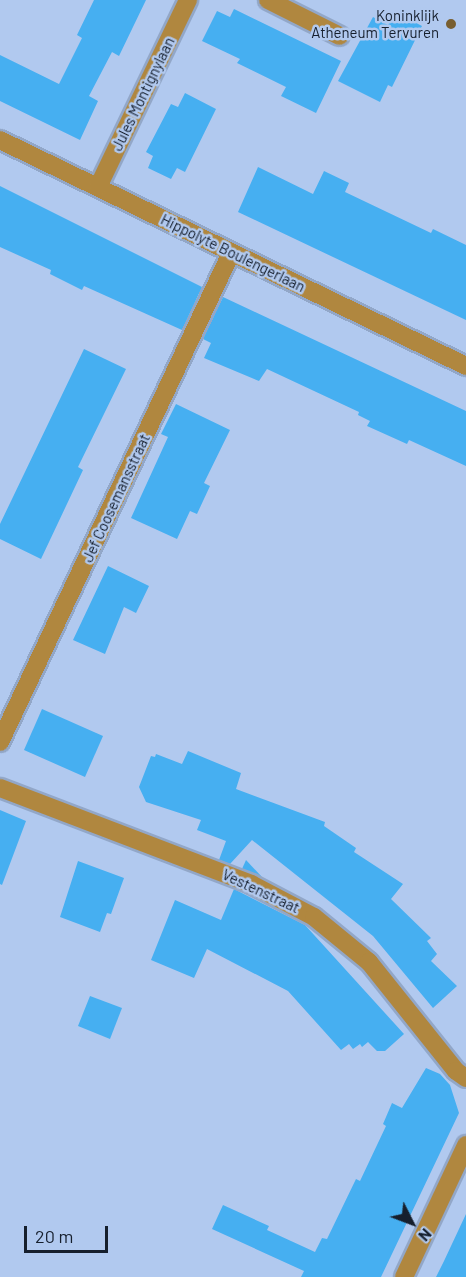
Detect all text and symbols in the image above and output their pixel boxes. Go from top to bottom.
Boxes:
place label: Koninklijk Atheneum Tervuren [311,6,439,41]
marker: Koninklijk Atheneum Tervuren [444,17,458,31]
street label: Jules Montignylaan [108,34,178,154]
street label: Hippolyte Boulengerlaan [158,210,308,296]
street label: Jef Coosemansstraat [78,431,154,565]
street label: Vestenstraat [219,865,303,917]
north arrow [382,1193,442,1253]
scale bar [27,1214,111,1252]
text: 20 m [35,1225,73,1247]
text: N [415,1225,436,1246]

